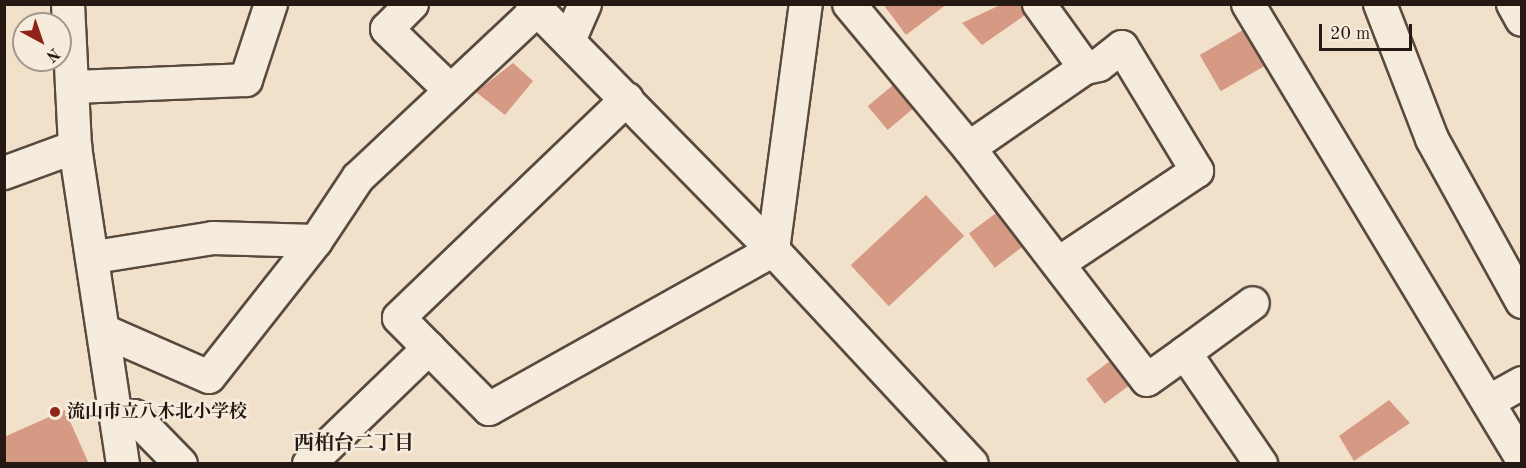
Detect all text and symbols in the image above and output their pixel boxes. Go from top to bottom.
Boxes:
north arrow [12,12,72,72]
scale bar [1322,12,1415,50]
text: 20 m [1330,25,1370,43]
text: N [42,44,62,64]
place label: 流山市立八木北小学校 [67,401,247,423]
marker: 流山市立八木北小学校 [48,405,62,419]
district label: 西柏台二丁目 [294,432,414,456]

